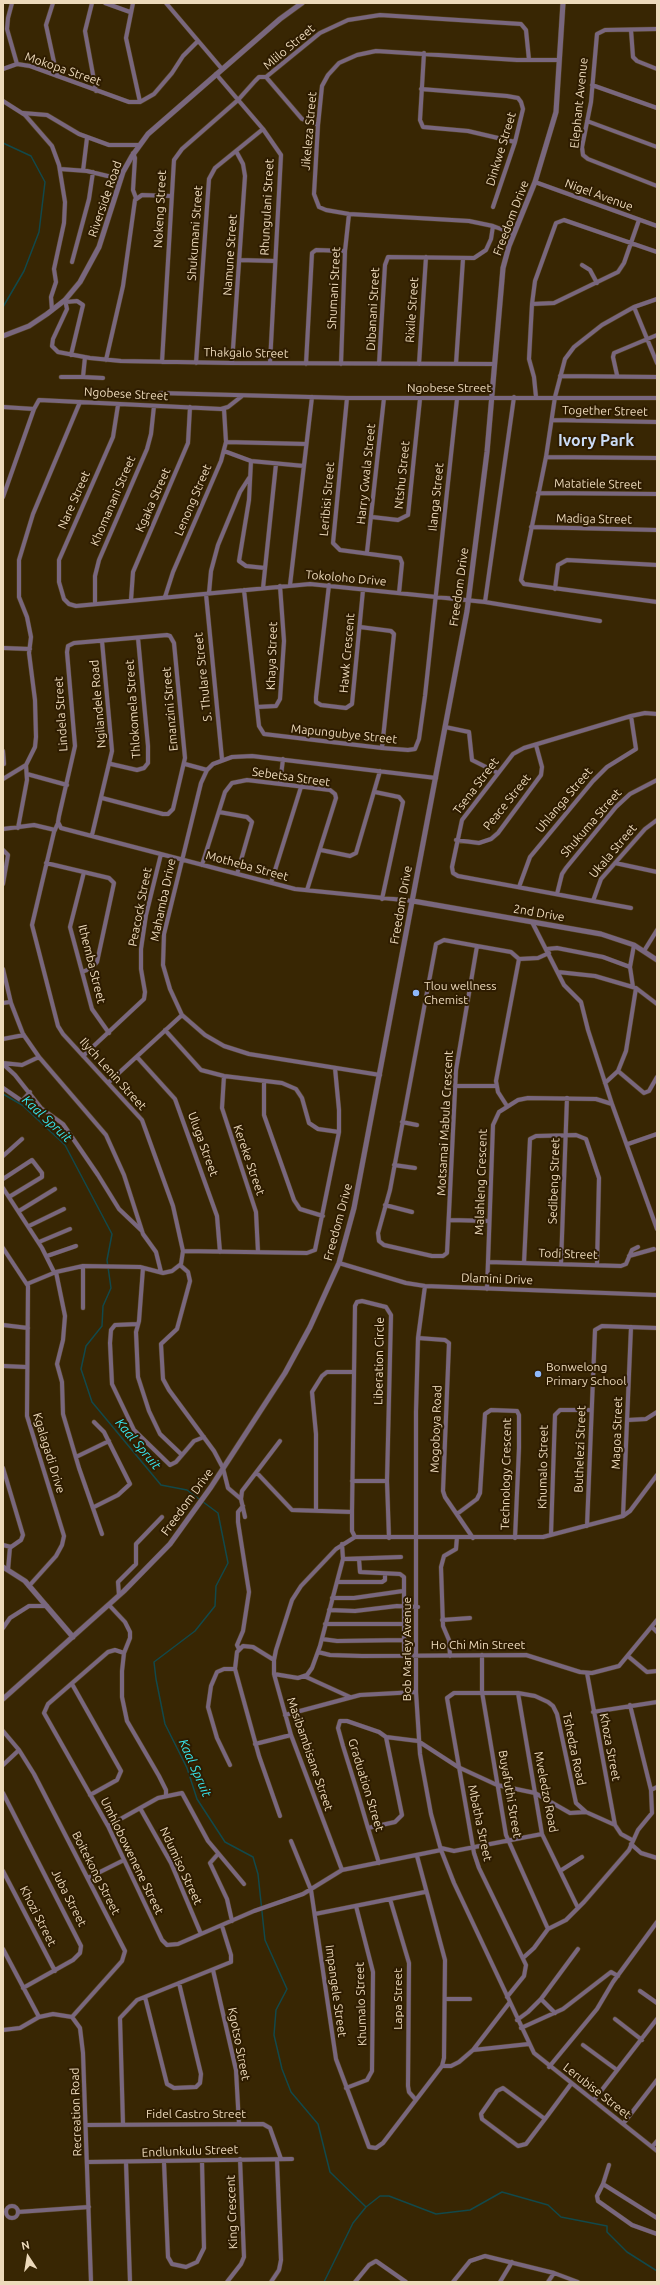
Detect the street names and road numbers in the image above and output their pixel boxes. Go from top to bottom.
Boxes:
street label: Mlilo Street [260,21,318,73]
street label: Mokopa Street [23,49,103,89]
street label: Elephant Avenue [567,57,591,149]
street label: Jikeleza Street [298,91,320,171]
street label: Dinkwe Street [483,110,519,188]
street label: Rhungulani Street [257,158,277,256]
street label: Riverside Road [85,159,125,239]
street label: Nokeng Street [151,170,169,248]
street label: Nigel Avenue [563,176,635,214]
street label: Freedom Drive [490,178,532,258]
street label: Shukumani Street [184,185,206,281]
street label: Namune Street [220,214,240,296]
street label: Shumani Street [325,246,343,330]
street label: Dibanani Street [364,267,382,351]
street label: Rixile Street [403,277,421,343]
street label: Thakgalo Street [203,345,289,361]
street label: Ngobese Street [407,381,491,395]
street label: Ngobese Street [84,385,168,403]
street label: Together Street [562,403,648,419]
street label: Harry Gwala Street [354,423,378,525]
street label: Ntshu Street [391,440,413,510]
street label: Khomanani Street [87,454,139,548]
street label: Leribisi Street [317,461,337,537]
street label: Lenong Street [171,462,215,538]
street label: Ilanga Street [425,462,447,532]
street label: Kgaka Street [132,466,174,534]
street label: Nare Street [55,469,93,531]
street label: Matatiele Street [554,476,642,492]
street label: Madiga Street [556,511,632,527]
street label: Freedom Drive [446,547,472,627]
street label: Tokoloho Drive [305,567,387,589]
street label: Hawk Crescent [336,612,358,694]
street label: Khaya Street [264,622,280,690]
street label: S. Thulare Street [191,632,215,722]
street label: Ngilandele Road [87,659,109,749]
street label: Thlokomela Street [122,659,144,759]
street label: Emanzini Street [159,666,181,752]
street label: Lindela Street [51,676,71,752]
street label: Mapungubye Street [290,721,398,747]
street label: Tsena Street [450,755,502,817]
street label: Sebetsa Street [251,764,331,790]
street label: Uhlanga Street [533,765,595,835]
street label: Peace Street [480,771,534,833]
street label: Shukuma Street [557,786,625,860]
street label: Ukala Street [586,821,640,881]
street label: Motheba Street [204,848,290,884]
street label: Mahamba Drive [147,857,179,943]
street label: Freedom Drive [387,865,415,945]
street label: Peacock Street [125,866,155,948]
street label: 2nd Drive [512,901,566,925]
street label: Ithemba Street [75,923,109,1005]
street label: Ilych Lenin Street [77,1035,149,1113]
street label: Motsamai Mabula Crescent [434,1050,456,1196]
street label: Uluga Street [185,1110,221,1178]
street label: Kereke Street [230,1123,268,1197]
street label: Malahleng Crescent [472,1129,490,1235]
street label: Sedibeng Street [545,1138,563,1224]
street label: Freedom Drive [321,1182,355,1262]
street label: Todi Street [538,1246,598,1262]
street label: Dlamini Drive [461,1271,533,1287]
street label: Liberation Circle [371,1317,387,1405]
street label: Mogoboya Road [427,1385,445,1473]
street label: Magoa Street [609,1396,625,1470]
street label: Buthelezi Street [571,1405,589,1493]
street label: Kgalagadi Drive [30,1411,68,1495]
street label: Technology Crescent [498,1418,514,1530]
street label: Khumalo Street [535,1425,551,1509]
street label: Freedom Drive [158,1466,216,1538]
street label: Bob Marley Avenue [400,1597,414,1701]
street label: Ho Chi Min Street [431,1638,525,1652]
street label: Masibambisane Street [284,1695,336,1813]
street label: Tshedza Road [559,1711,589,1787]
street label: Khoza Street [596,1712,624,1782]
street label: Graduation Street [345,1737,387,1833]
street label: Buyafuthi Street [495,1749,525,1839]
street label: Mveledzo Road [531,1750,561,1834]
street label: Mbatha Street [465,1784,495,1862]
street label: Umhlobowenene Street [97,1795,167,1917]
street label: Ndumiso Street [157,1825,205,1907]
street label: Boitekong Street [69,1829,123,1917]
street label: Juba Street [48,1867,90,1929]
street label: Khozi Street [17,1883,59,1949]
street label: Impangele Street [322,1944,350,2038]
street label: Khumalo Street [352,1962,370,2046]
street label: Lapa Street [391,1968,405,2030]
street label: Kgotso Street [225,2006,253,2082]
street label: Lerubise Street [560,2060,634,2122]
street label: Recreation Road [67,2067,85,2157]
street label: Fidel Castro Street [146,2107,246,2121]
street label: Endlunkulu Street [141,2142,239,2160]
street label: King Crescent [224,2175,240,2249]

